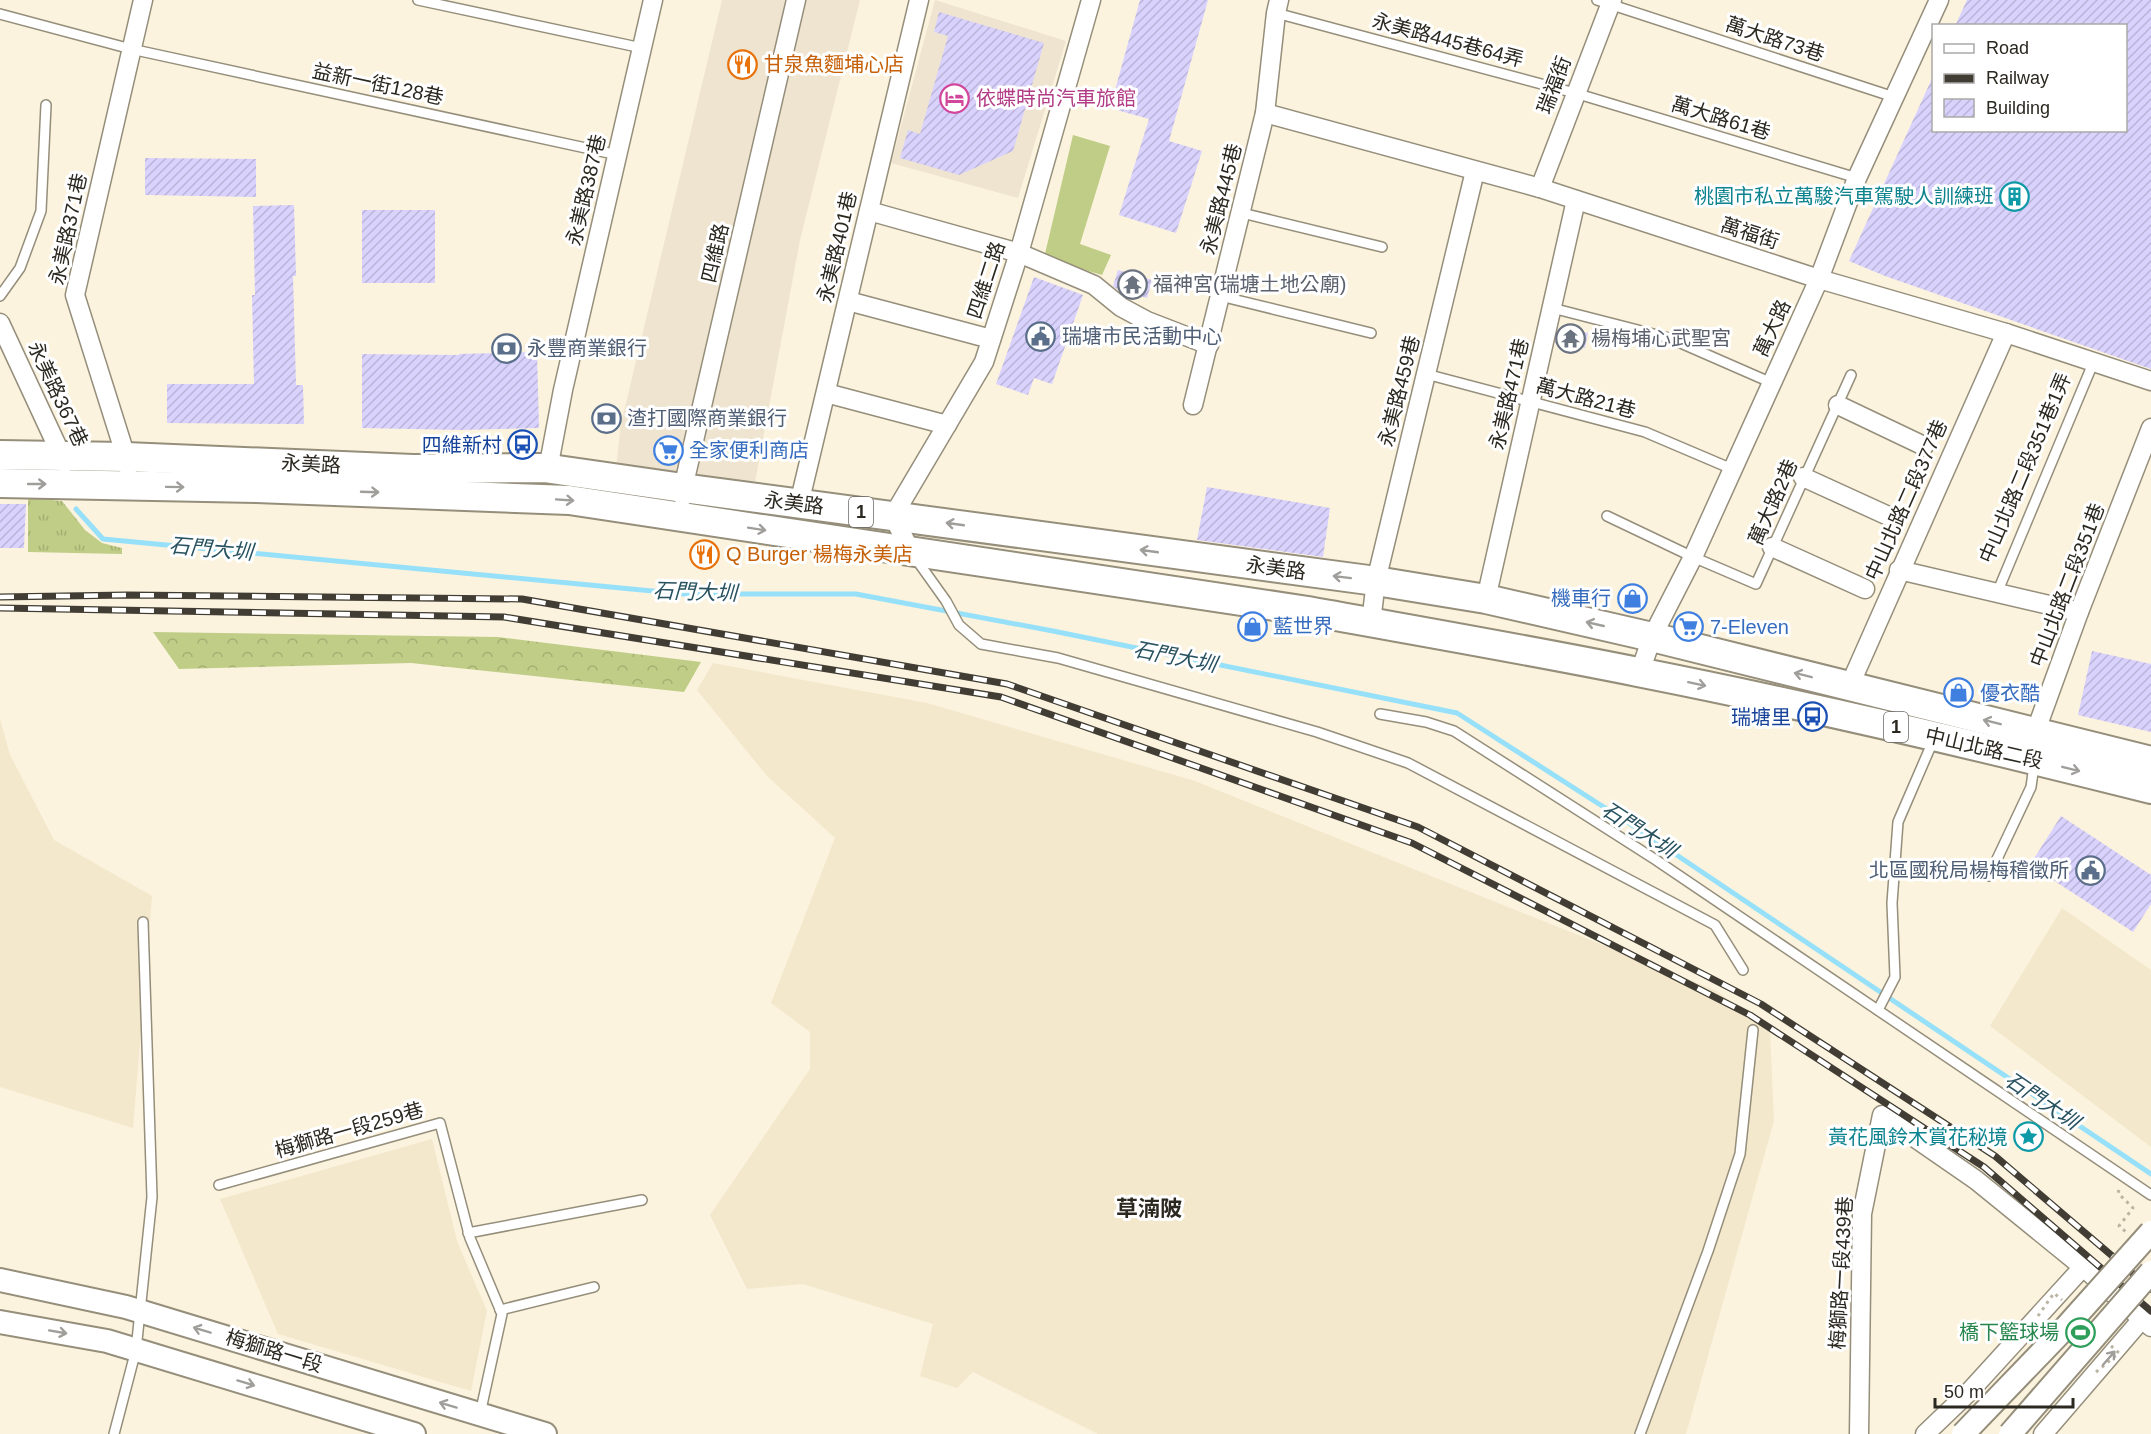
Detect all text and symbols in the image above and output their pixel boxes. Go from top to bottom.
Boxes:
street label: 永美路445巷64弄 [1370,9,1526,71]
street label: 萬大路73巷 [1723,13,1827,65]
legend [1932,24,2127,132]
text: Road [1986,38,2029,58]
restaurant icon: 甘泉魚麵埔心店 [727,48,759,80]
place label: 甘泉魚麵埔心店 [764,53,904,75]
street label: 瑞福街 [1533,53,1575,117]
street label: 益新一街128巷 [310,59,446,109]
text: Railway [1986,68,2049,88]
hotel icon: 依蝶時尚汽車旅館 [939,82,971,114]
place label: 依蝶時尚汽車旅館 [976,87,1136,109]
street label: 萬大路61巷 [1669,93,1773,143]
text: Building [1986,98,2050,118]
street label: 永美路387巷 [563,132,609,248]
street label: 永美路445巷 [1197,141,1245,257]
street label: 永美路371巷 [45,171,91,287]
building icon: 桃園市私立萬駿汽車駕駛人訓練班 [1999,180,2031,212]
place label: 桃園市私立萬駿汽車駕駛人訓練班 [1694,185,1994,207]
street label: 永美路401巷 [814,189,860,305]
street label: 萬福街 [1718,213,1782,253]
street label: 四維路 [698,221,732,285]
street label: 四維二路 [963,239,1009,321]
temple icon: 福神宮(瑞塘土地公廟) [1116,268,1148,300]
place label: 福神宮(瑞塘土地公廟) [1153,273,1346,295]
street label: 萬大路 [1749,296,1795,360]
public building icon: 瑞塘市民活動中心 [1025,320,1057,352]
temple icon: 楊梅埔心武聖宮 [1554,322,1586,354]
place label: 瑞塘市民活動中心 [1062,325,1222,347]
place label: 楊梅埔心武聖宮 [1591,327,1731,349]
bank icon: 永豐商業銀行 [490,332,522,364]
street label: 永美路459巷 [1375,333,1423,449]
street label: 永美路471巷 [1486,336,1532,452]
place label: 永豐商業銀行 [527,337,647,359]
street label: 永美路367巷 [24,338,92,450]
street label: 中山北路二段351巷1弄 [1975,370,2075,566]
street label: 萬大路21巷 [1534,374,1638,422]
bank icon: 渣打國際商業銀行 [590,402,622,434]
place label: 渣打國際商業銀行 [627,407,787,429]
street label: 中山北路二段377巷 [1861,416,1951,584]
bus stop icon: 四維新村 [507,429,539,461]
place label: 四維新村 [422,434,502,456]
supermarket icon: 全家便利商店 [652,434,684,466]
place label: 全家便利商店 [689,439,809,461]
street label: 永美路 [280,451,342,477]
street label: 萬大路2巷 [1744,456,1802,548]
one-way arrow [27,478,47,490]
one-way arrow [164,481,184,493]
one-way arrow [359,487,379,498]
street label: 永美路 [763,488,825,518]
one-way arrow [554,495,574,506]
road number: 1 [849,497,873,527]
street label: 中山北路二段351巷 [2026,500,2108,670]
one-way arrow [946,519,966,530]
one-way arrow [747,523,767,534]
water label: 石門大圳 [168,533,257,564]
restaurant icon: Q Burger 楊梅永美店 [689,538,721,570]
place label: Q Burger 楊梅永美店 [726,543,913,565]
one-way arrow [1139,545,1159,556]
street label: 永美路 [1245,553,1307,583]
one-way arrow [1332,571,1352,582]
water label: 石門大圳 [653,579,740,605]
shop icon: 機車行 [1616,582,1648,614]
place label: 機車行 [1551,587,1611,609]
shop icon: 藍世界 [1236,610,1268,642]
supermarket icon: 7-Eleven [1673,611,1705,643]
place label: 藍世界 [1273,615,1333,637]
place label: 7-Eleven [1710,616,1789,638]
one-way arrow [1586,617,1605,629]
water label: 石門大圳 [1132,637,1221,676]
one-way arrow [1794,669,1813,681]
shop icon: 優衣酷 [1943,677,1975,709]
one-way arrow [1687,679,1706,691]
place label: 優衣酷 [1980,682,2040,704]
bus stop icon: 瑞塘里 [1796,701,1828,733]
place label: 瑞塘里 [1731,706,1791,728]
road number: 1 [1884,712,1908,742]
one-way arrow [1983,716,2002,728]
street label: 中山北路二段 [1923,724,2045,772]
one-way arrow [2061,763,2080,775]
water label: 石門大圳 [1598,797,1683,864]
public building icon: 北區國稅局楊梅稽徵所 [2074,854,2106,886]
place label: 北區國稅局楊梅稽徵所 [1869,859,2069,881]
water label: 石門大圳 [2001,1068,2086,1135]
street label: 梅獅路一段259巷 [272,1098,426,1162]
place icon: 黃花風鈴木賞花秘境 [2013,1121,2045,1153]
place label: 黃花風鈴木賞花秘境 [1828,1126,2008,1148]
district label: 草湳陂 [1116,1196,1182,1221]
street label: 梅獅路一段439巷 [1826,1196,1856,1350]
sports icon: 橋下籃球場 [2064,1316,2096,1348]
place label: 橋下籃球場 [1959,1321,2059,1343]
one-way arrow [193,1323,212,1334]
street label: 梅獅路一段 [223,1326,325,1376]
one-way arrow [47,1327,67,1338]
one-way arrow [2102,1350,2115,1366]
scale bar [1935,1371,2073,1409]
one-way arrow [236,1378,255,1389]
text: 50 m [1944,1382,1984,1402]
one-way arrow [439,1399,458,1410]

